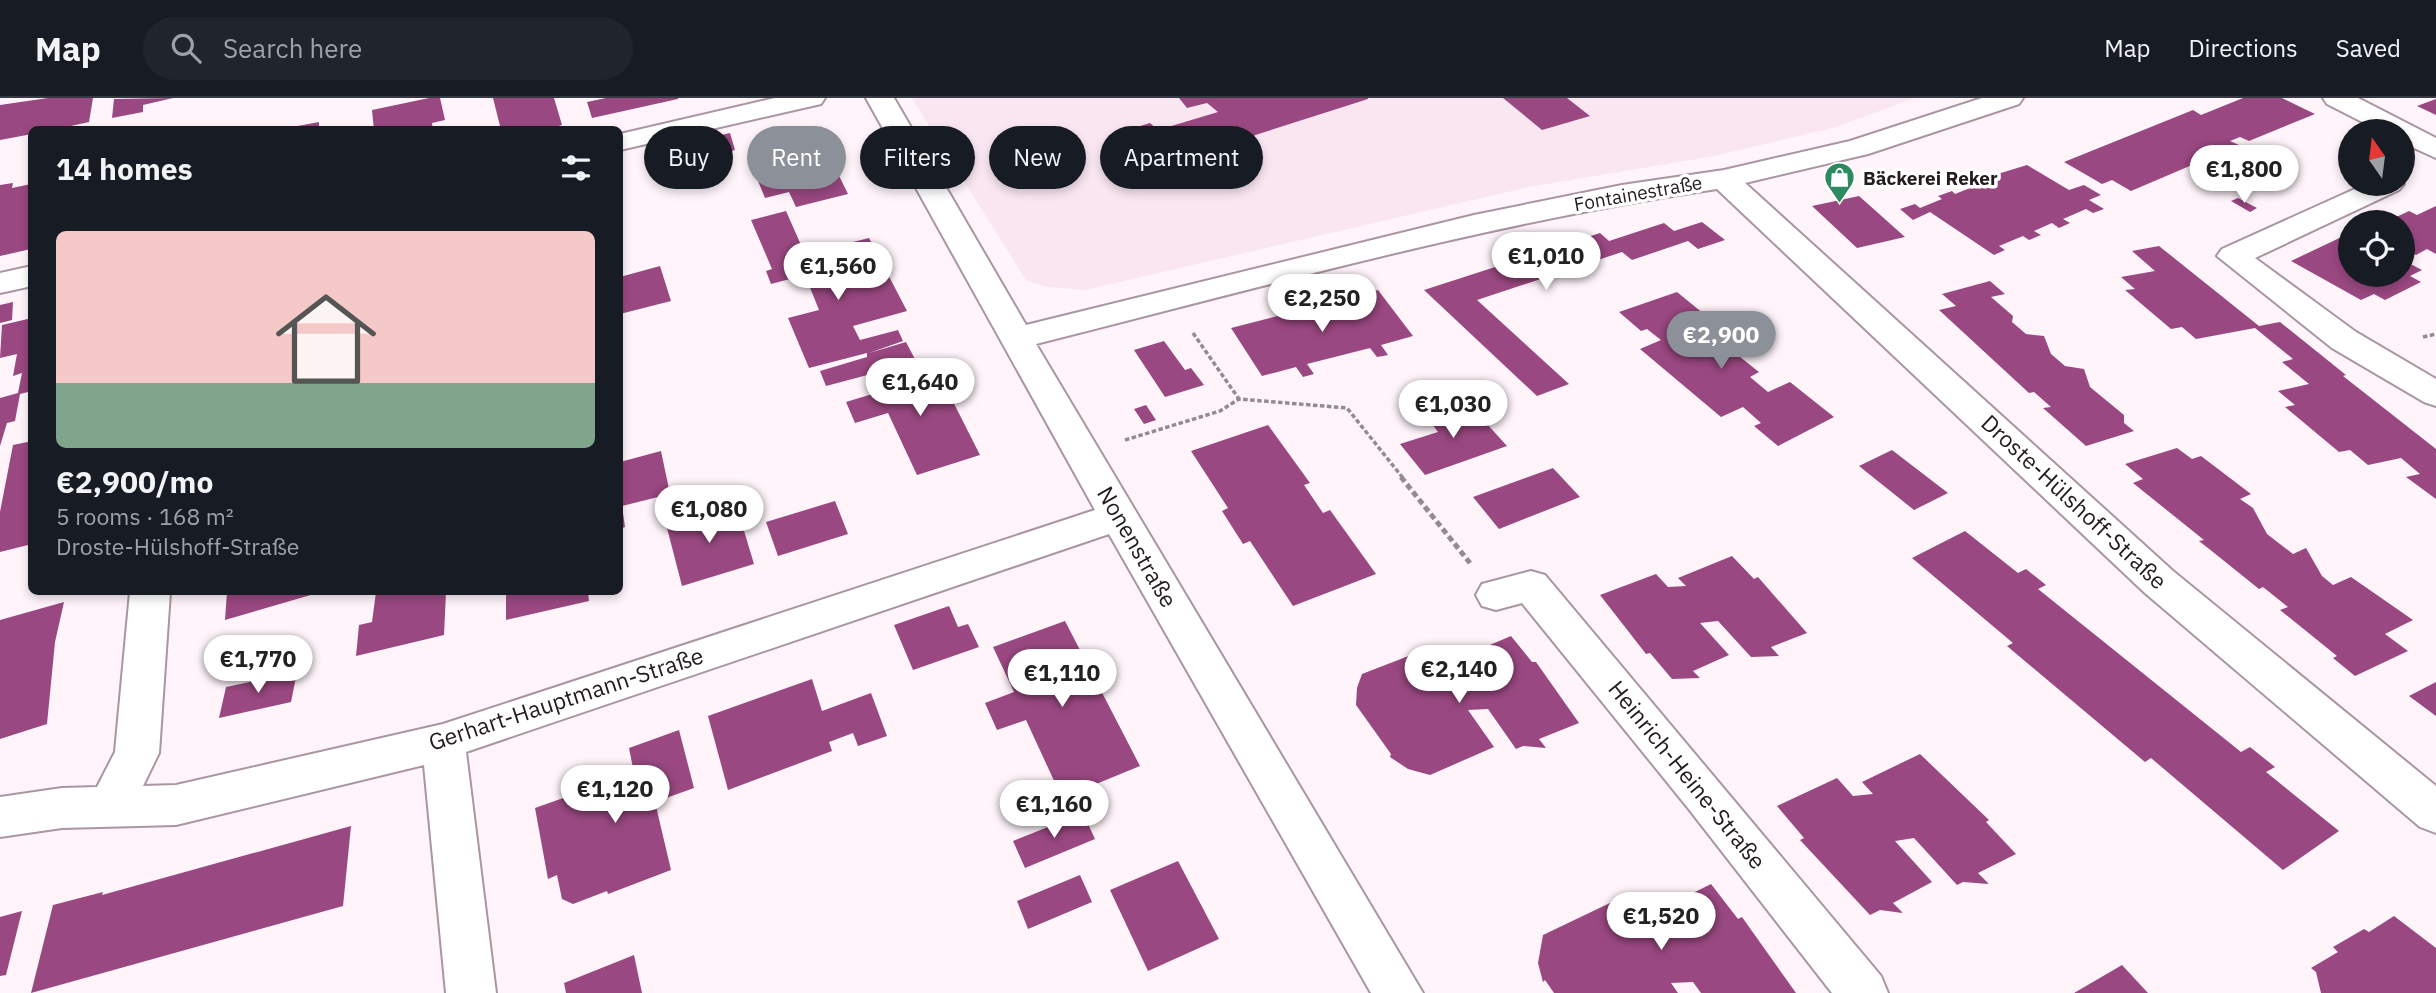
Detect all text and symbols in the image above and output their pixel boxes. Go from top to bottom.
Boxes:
search box [143,17,633,80]
text: Map [35,27,101,70]
icon: search [167,29,205,67]
text: Search here [223,31,362,65]
text: Map [2104,32,2150,64]
text: Directions [2188,32,2298,64]
text: Saved [2336,32,2401,64]
north arrow [2338,119,2415,196]
map controls [2338,119,2415,287]
chip: Buy [644,126,733,189]
chip: Rent [747,126,846,189]
chip: Filters [860,126,975,189]
chip: New [989,126,1086,189]
chip: Apartment [1100,126,1263,189]
pin: €1,800 [2187,146,2301,205]
text: 14 homes [56,149,193,188]
icon: filters [557,149,595,187]
text: €1,800 [2206,153,2282,183]
shop icon: Bäckerei Reker [1823,161,1857,205]
place label: Bäckerei Reker [1863,166,1998,190]
street label: Fontainestraße [1572,170,1704,216]
button: locate [2338,210,2415,287]
pin: €1,010 [1489,232,1603,292]
text: €1,010 [1508,240,1584,270]
pin: €1,560 [781,242,895,302]
text: €1,560 [800,250,876,280]
pin: €2,250 [1265,274,1379,334]
icon: home [263,276,389,402]
text: €2,250 [1284,282,1360,312]
pin: €2,900 [1664,312,1778,371]
text: €2,900 [1683,319,1759,349]
pin: €1,640 [863,358,977,418]
text: €1,640 [882,366,958,396]
pin: €1,030 [1396,380,1510,440]
text: €1,030 [1415,388,1491,418]
street label: Droste-Hülshoff-Straße [1975,407,2174,595]
text: €2,900/mo [56,462,213,501]
street label: Nonenstraße [1091,481,1185,612]
pin: €1,080 [652,486,766,545]
text: €1,080 [671,493,747,523]
text: 5 rooms · 168 m² [56,501,234,531]
text: Droste-Hülshoff-Straße [56,531,299,561]
pin: €1,770 [201,636,315,695]
street label: Gerhart-Hauptmann-Straße [424,639,707,757]
text: €1,770 [220,643,296,673]
pin: €2,140 [1402,646,1516,705]
pin: €1,110 [1005,650,1119,709]
text: €2,140 [1421,653,1497,683]
text: €1,110 [1024,657,1100,687]
street label: Heinrich-Heine-Straße [1602,674,1773,875]
pin: €1,120 [558,766,672,825]
text: €1,120 [577,773,653,803]
pin: €1,160 [997,780,1111,840]
text: €1,160 [1016,788,1092,818]
pin: €1,520 [1604,892,1718,952]
text: €1,520 [1623,900,1699,930]

